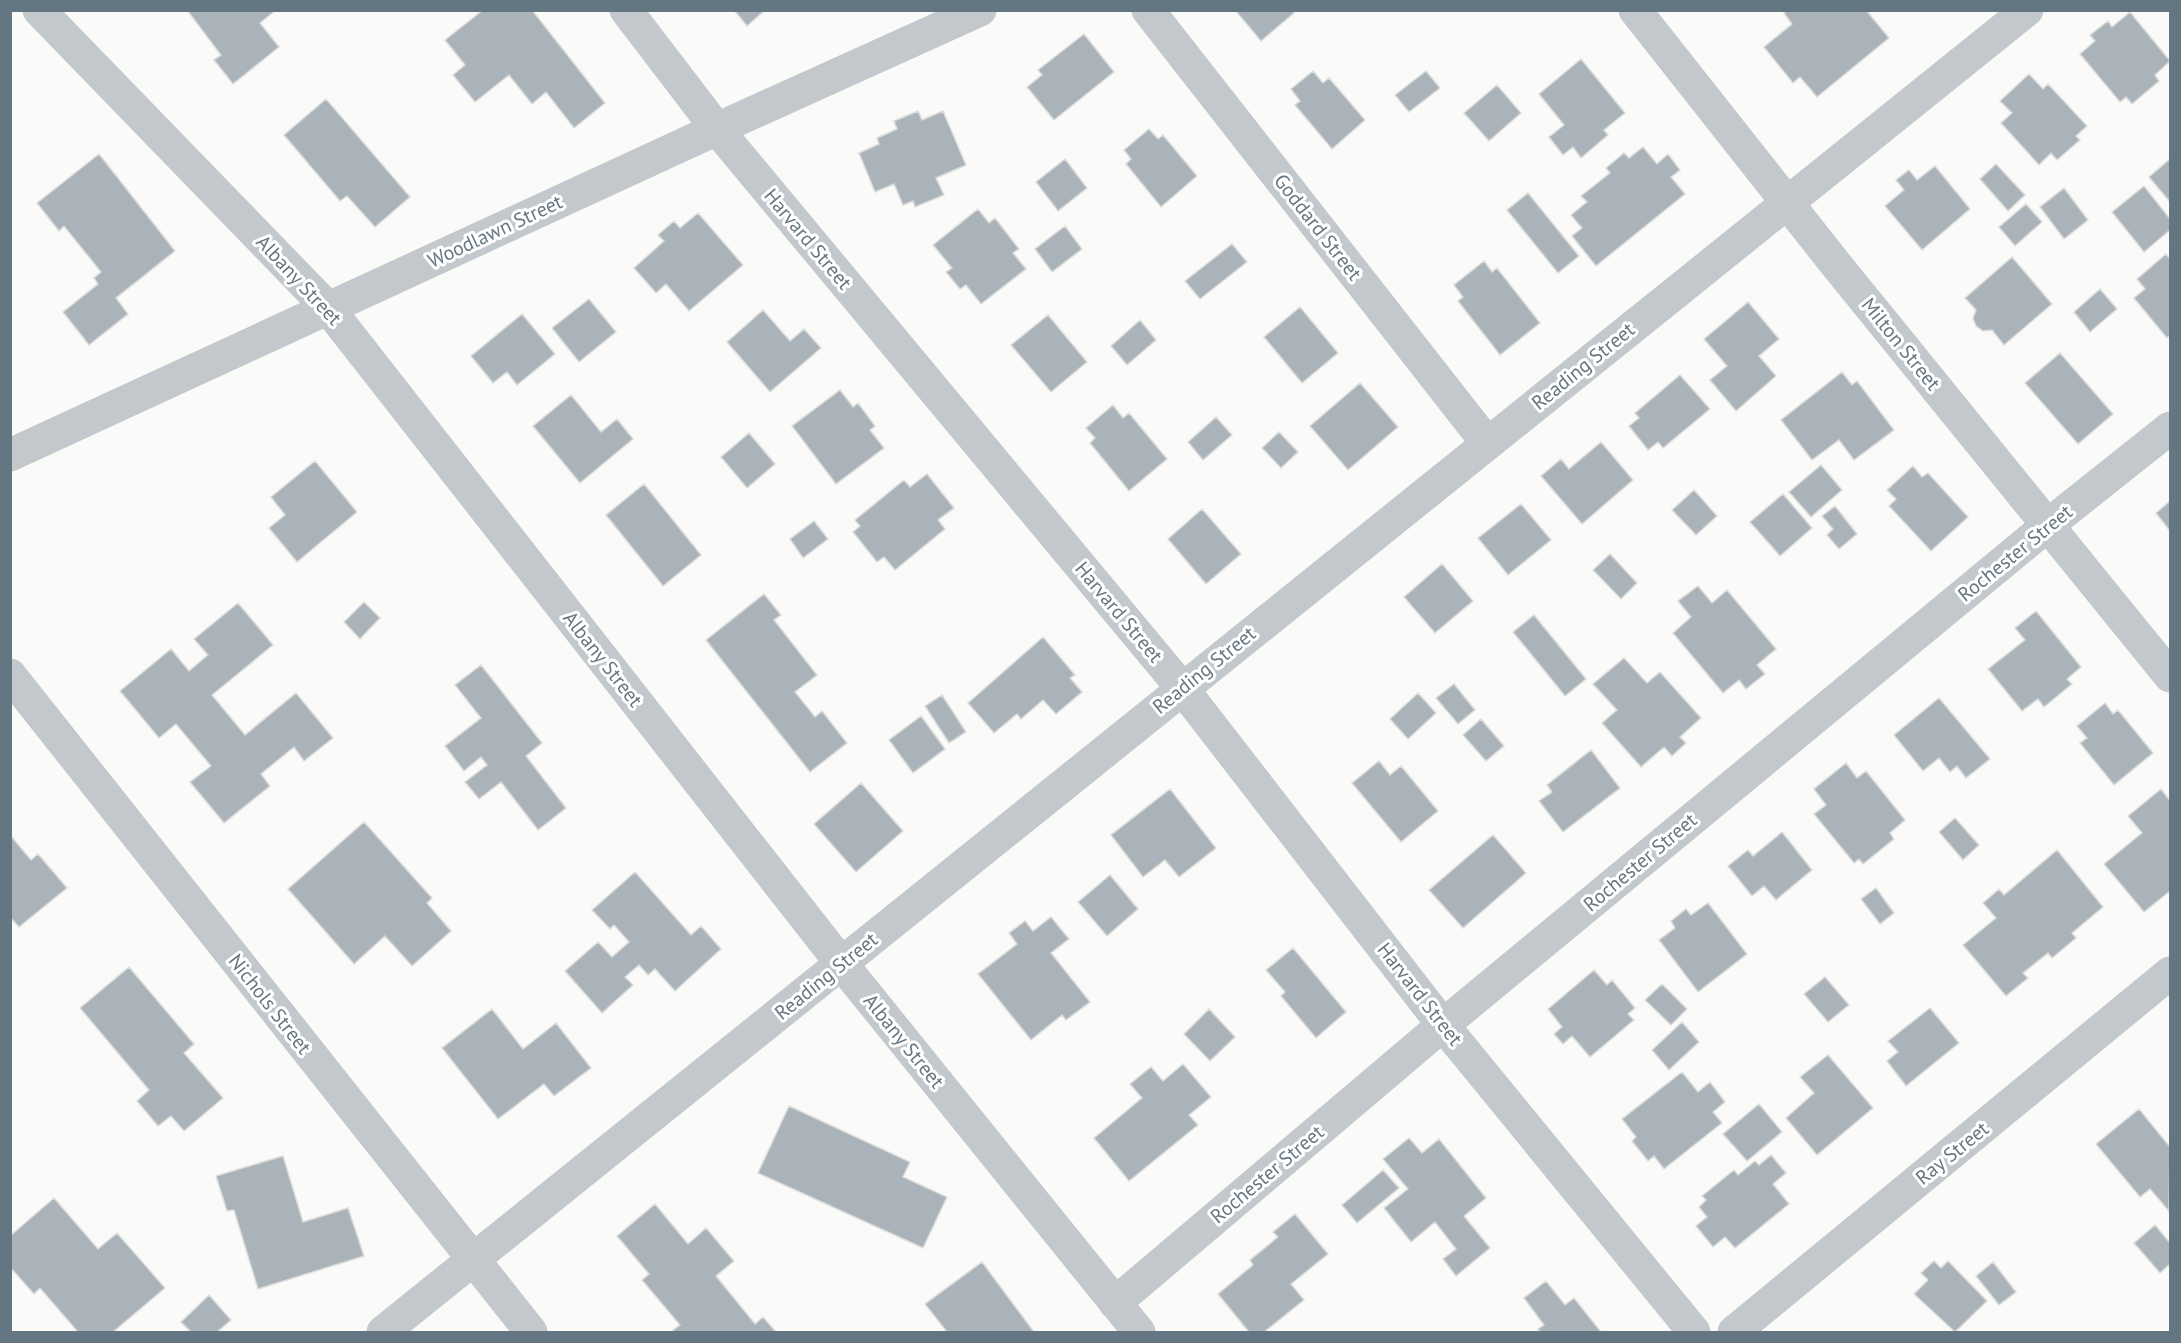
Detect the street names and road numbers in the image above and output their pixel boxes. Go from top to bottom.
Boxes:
street label: Goddard Street [1268,168,1368,286]
street label: Harvard Street [758,183,858,295]
street label: Woodlawn Street [423,188,567,274]
street label: Albany Street [251,229,348,331]
street label: Milton Street [1856,292,1946,396]
street label: Reading Street [1526,316,1640,416]
street label: Rochester Street [1952,499,2078,607]
street label: Harvard Street [1069,556,1169,668]
street label: Albany Street [558,606,649,712]
street label: Reading Street [1147,620,1261,720]
street label: Rochester Street [1578,807,1702,917]
street label: Reading Street [769,926,883,1026]
street label: Harvard Street [1372,937,1468,1051]
street label: Nichols Street [223,949,317,1060]
street label: Albany Street [858,988,950,1094]
street label: Ray Street [1910,1115,1994,1190]
street label: Rochester Street [1205,1119,1329,1229]

